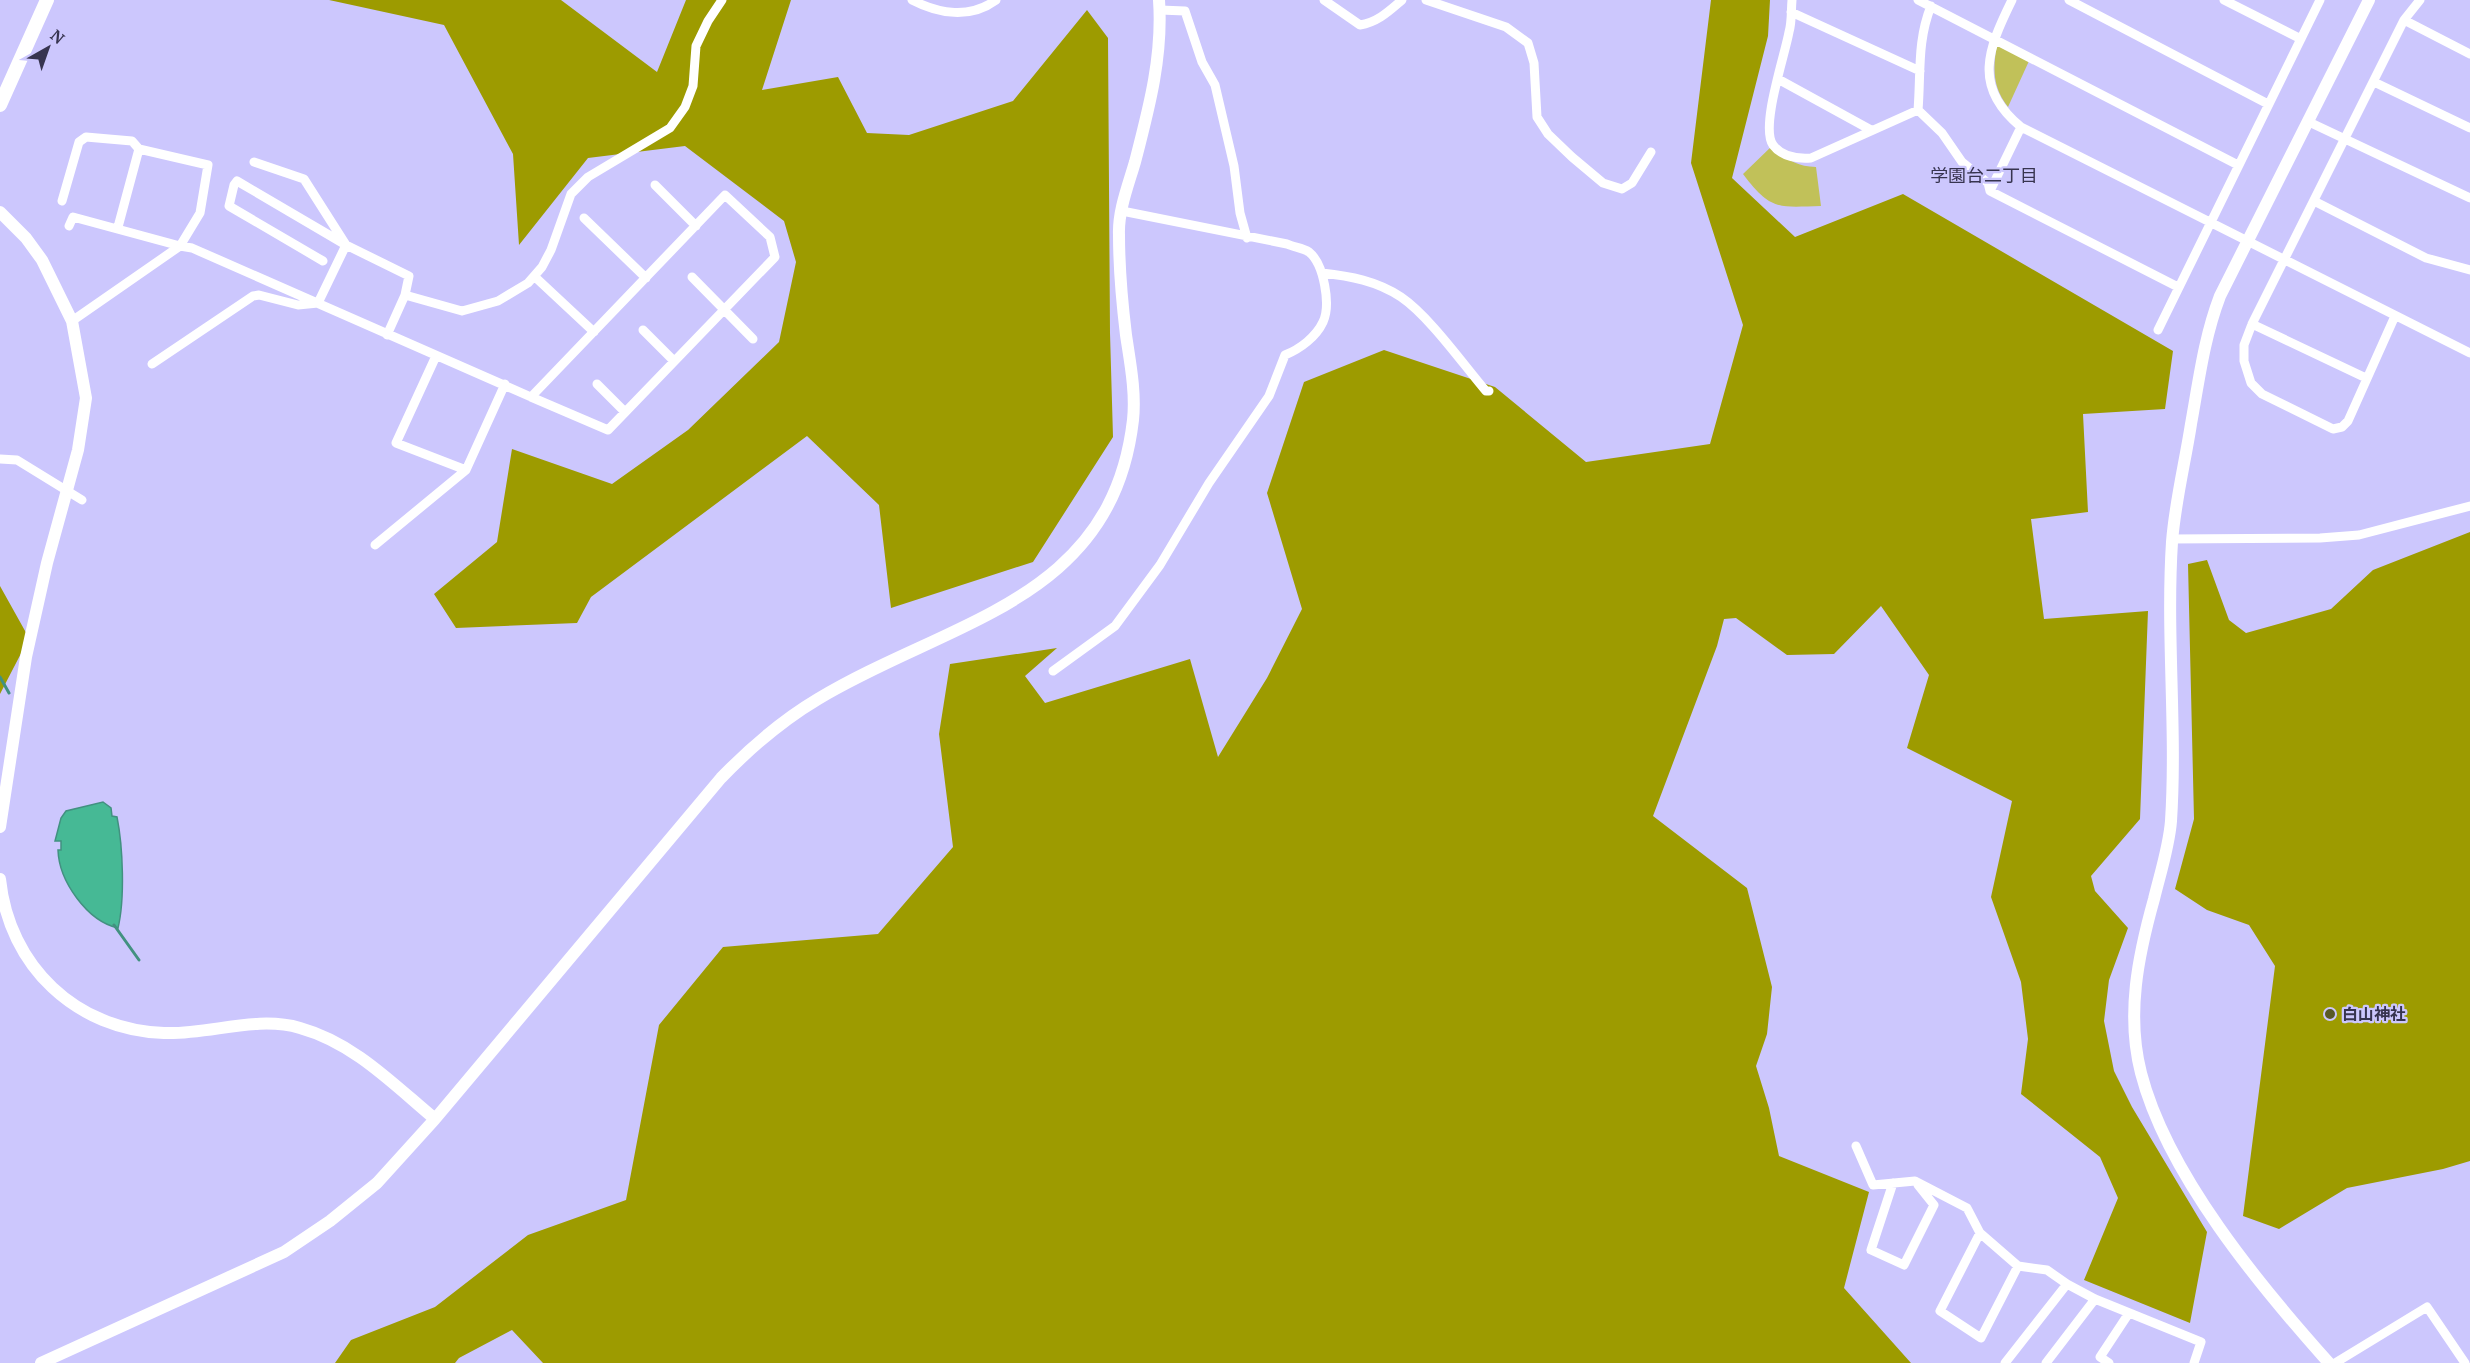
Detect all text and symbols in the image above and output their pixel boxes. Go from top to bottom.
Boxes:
north arrow [18,18,78,78]
text: N [46,24,69,49]
district label: 学園台二丁目 [1930,163,2038,187]
place label: 白山神社 [2342,1003,2406,1025]
marker: 白山神社 [2323,1007,2337,1021]

